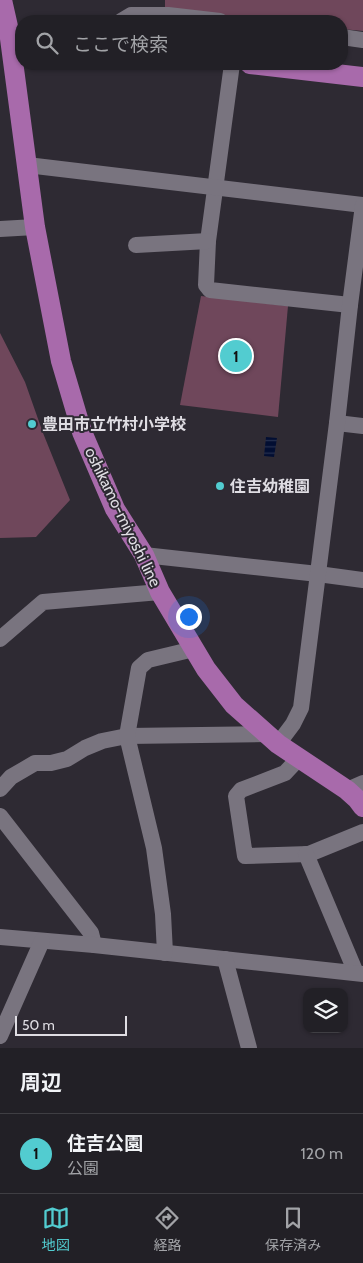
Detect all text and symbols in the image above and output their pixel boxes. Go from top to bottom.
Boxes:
search box [15,15,348,70]
icon: search [33,29,61,57]
text: ここで検索 [73,33,168,56]
pin: 1 [220,337,252,375]
place label: 豊田市立竹村小学校 [42,415,186,434]
marker: 豊田市立竹村小学校 [26,418,38,430]
street label: oshikamo-miyoshi line [81,444,165,590]
place label: 住吉幼稚園 [229,477,310,496]
marker: 住吉幼稚園 [214,480,226,492]
your location [176,604,202,630]
map controls [303,988,348,1033]
button: layers [303,988,348,1033]
scale bar [15,1013,128,1036]
text: 50 m [22,1016,55,1034]
text: 周辺 [20,1070,62,1095]
text: 住吉公園 [67,1132,143,1155]
text: 1 [33,1144,39,1163]
text: 120 m [301,1144,343,1163]
text: 公園 [67,1159,99,1178]
tab: 地図 [42,1204,70,1254]
tab: 経路 [153,1204,181,1254]
tab: 保存済み [265,1204,321,1254]

